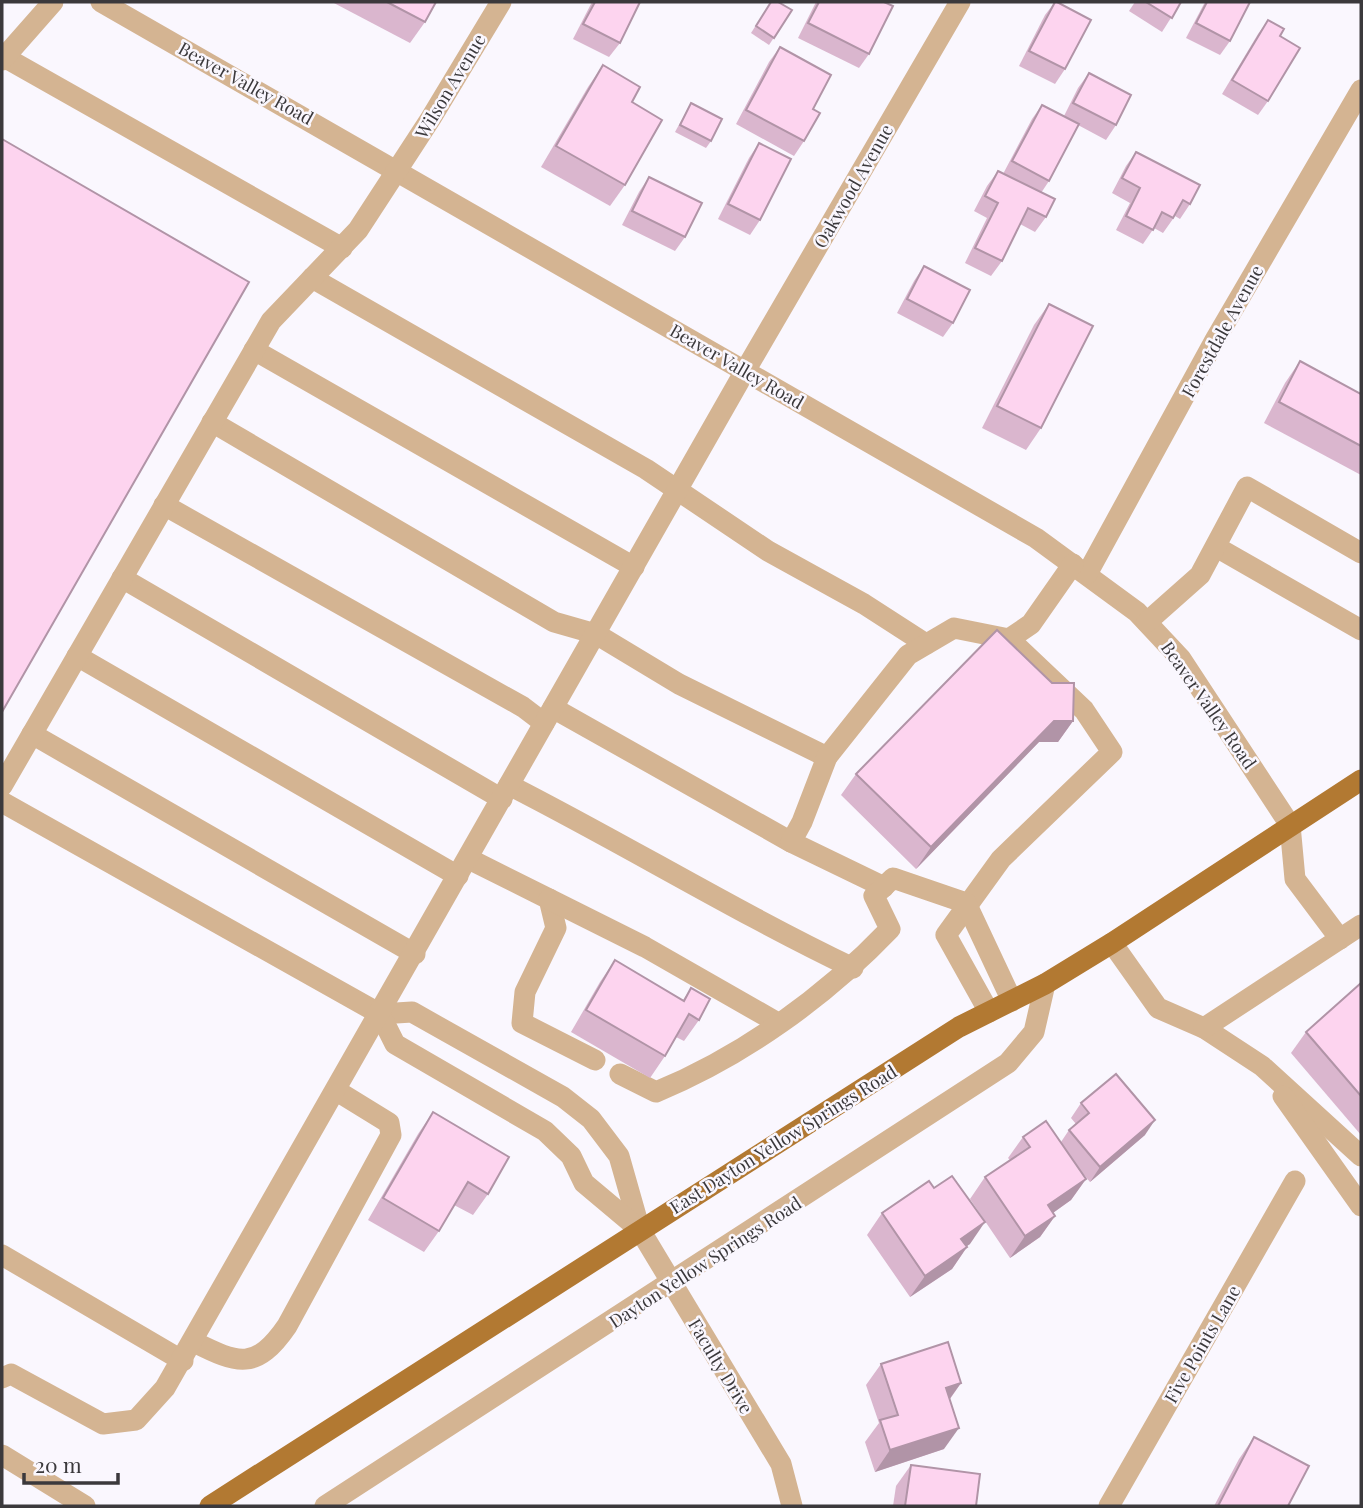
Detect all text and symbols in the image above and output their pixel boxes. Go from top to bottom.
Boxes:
street label: Wilson Avenue [409,29,491,144]
street label: Beaver Valley Road [174,36,318,130]
street label: Oakwood Avenue [808,120,898,252]
street label: Forestdale Avenue [1176,261,1268,401]
street label: Beaver Valley Road [666,318,809,414]
street label: Beaver Valley Road [1156,636,1262,774]
street label: East Dayton Yellow Springs Road [665,1059,902,1219]
street label: Dayton Yellow Springs Road [604,1190,806,1333]
street label: Five Points Lane [1159,1281,1245,1407]
street label: Faculty Drive [683,1314,759,1418]
scale bar [24,1442,119,1486]
text: 20 m [35,1450,82,1478]

